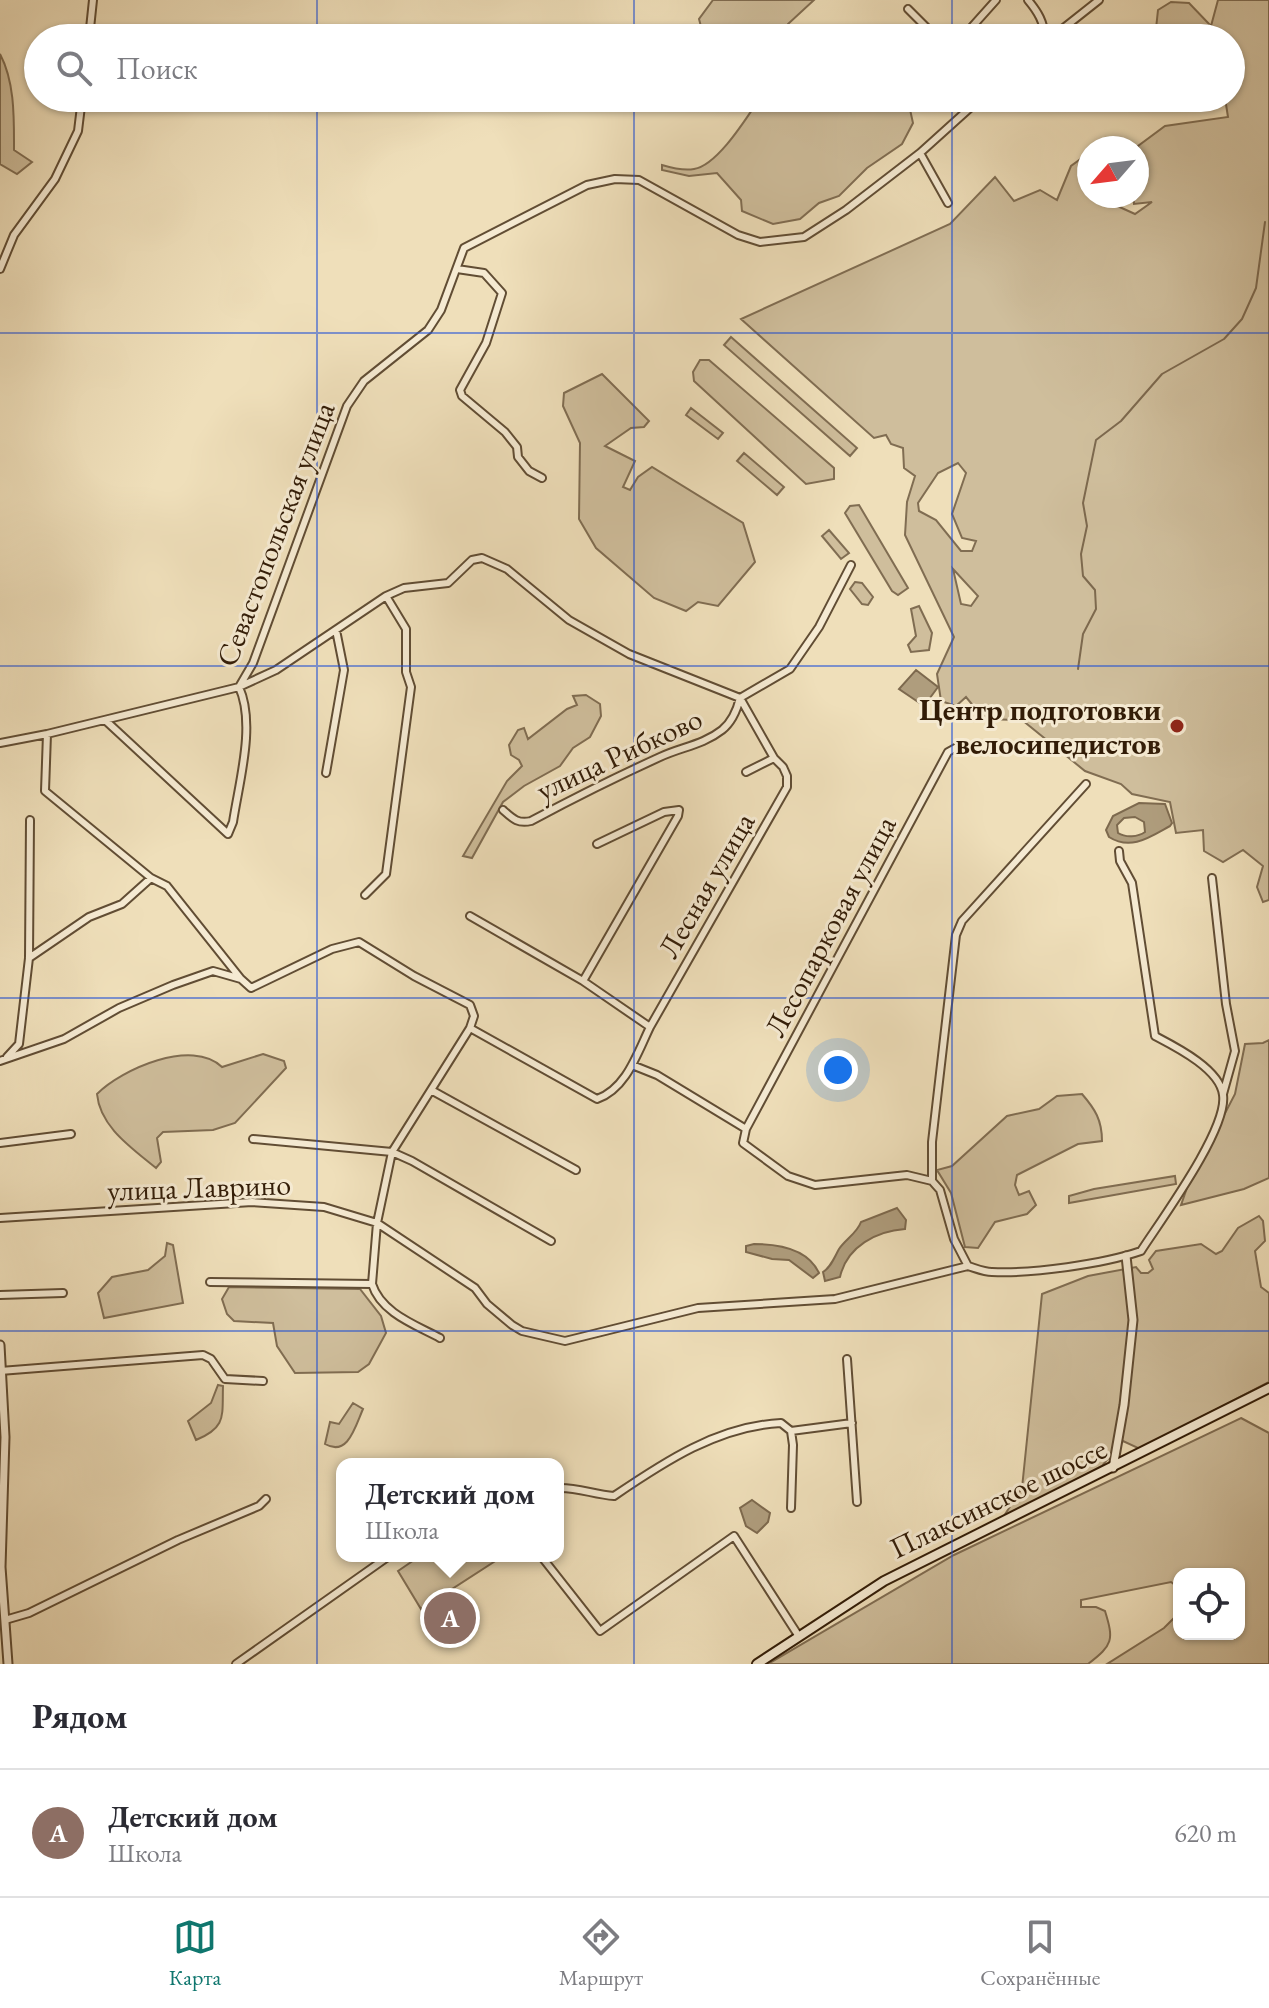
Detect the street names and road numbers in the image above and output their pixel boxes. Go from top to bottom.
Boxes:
street label: Севастопольская улица [207,396,343,672]
street label: улица Рибково [530,699,708,809]
street label: Лесная улица [649,805,763,965]
street label: Лесопарковая улица [755,809,905,1043]
street label: улица Лаврино [106,1164,292,1210]
street label: Плаксинское шоссе [883,1429,1113,1567]

